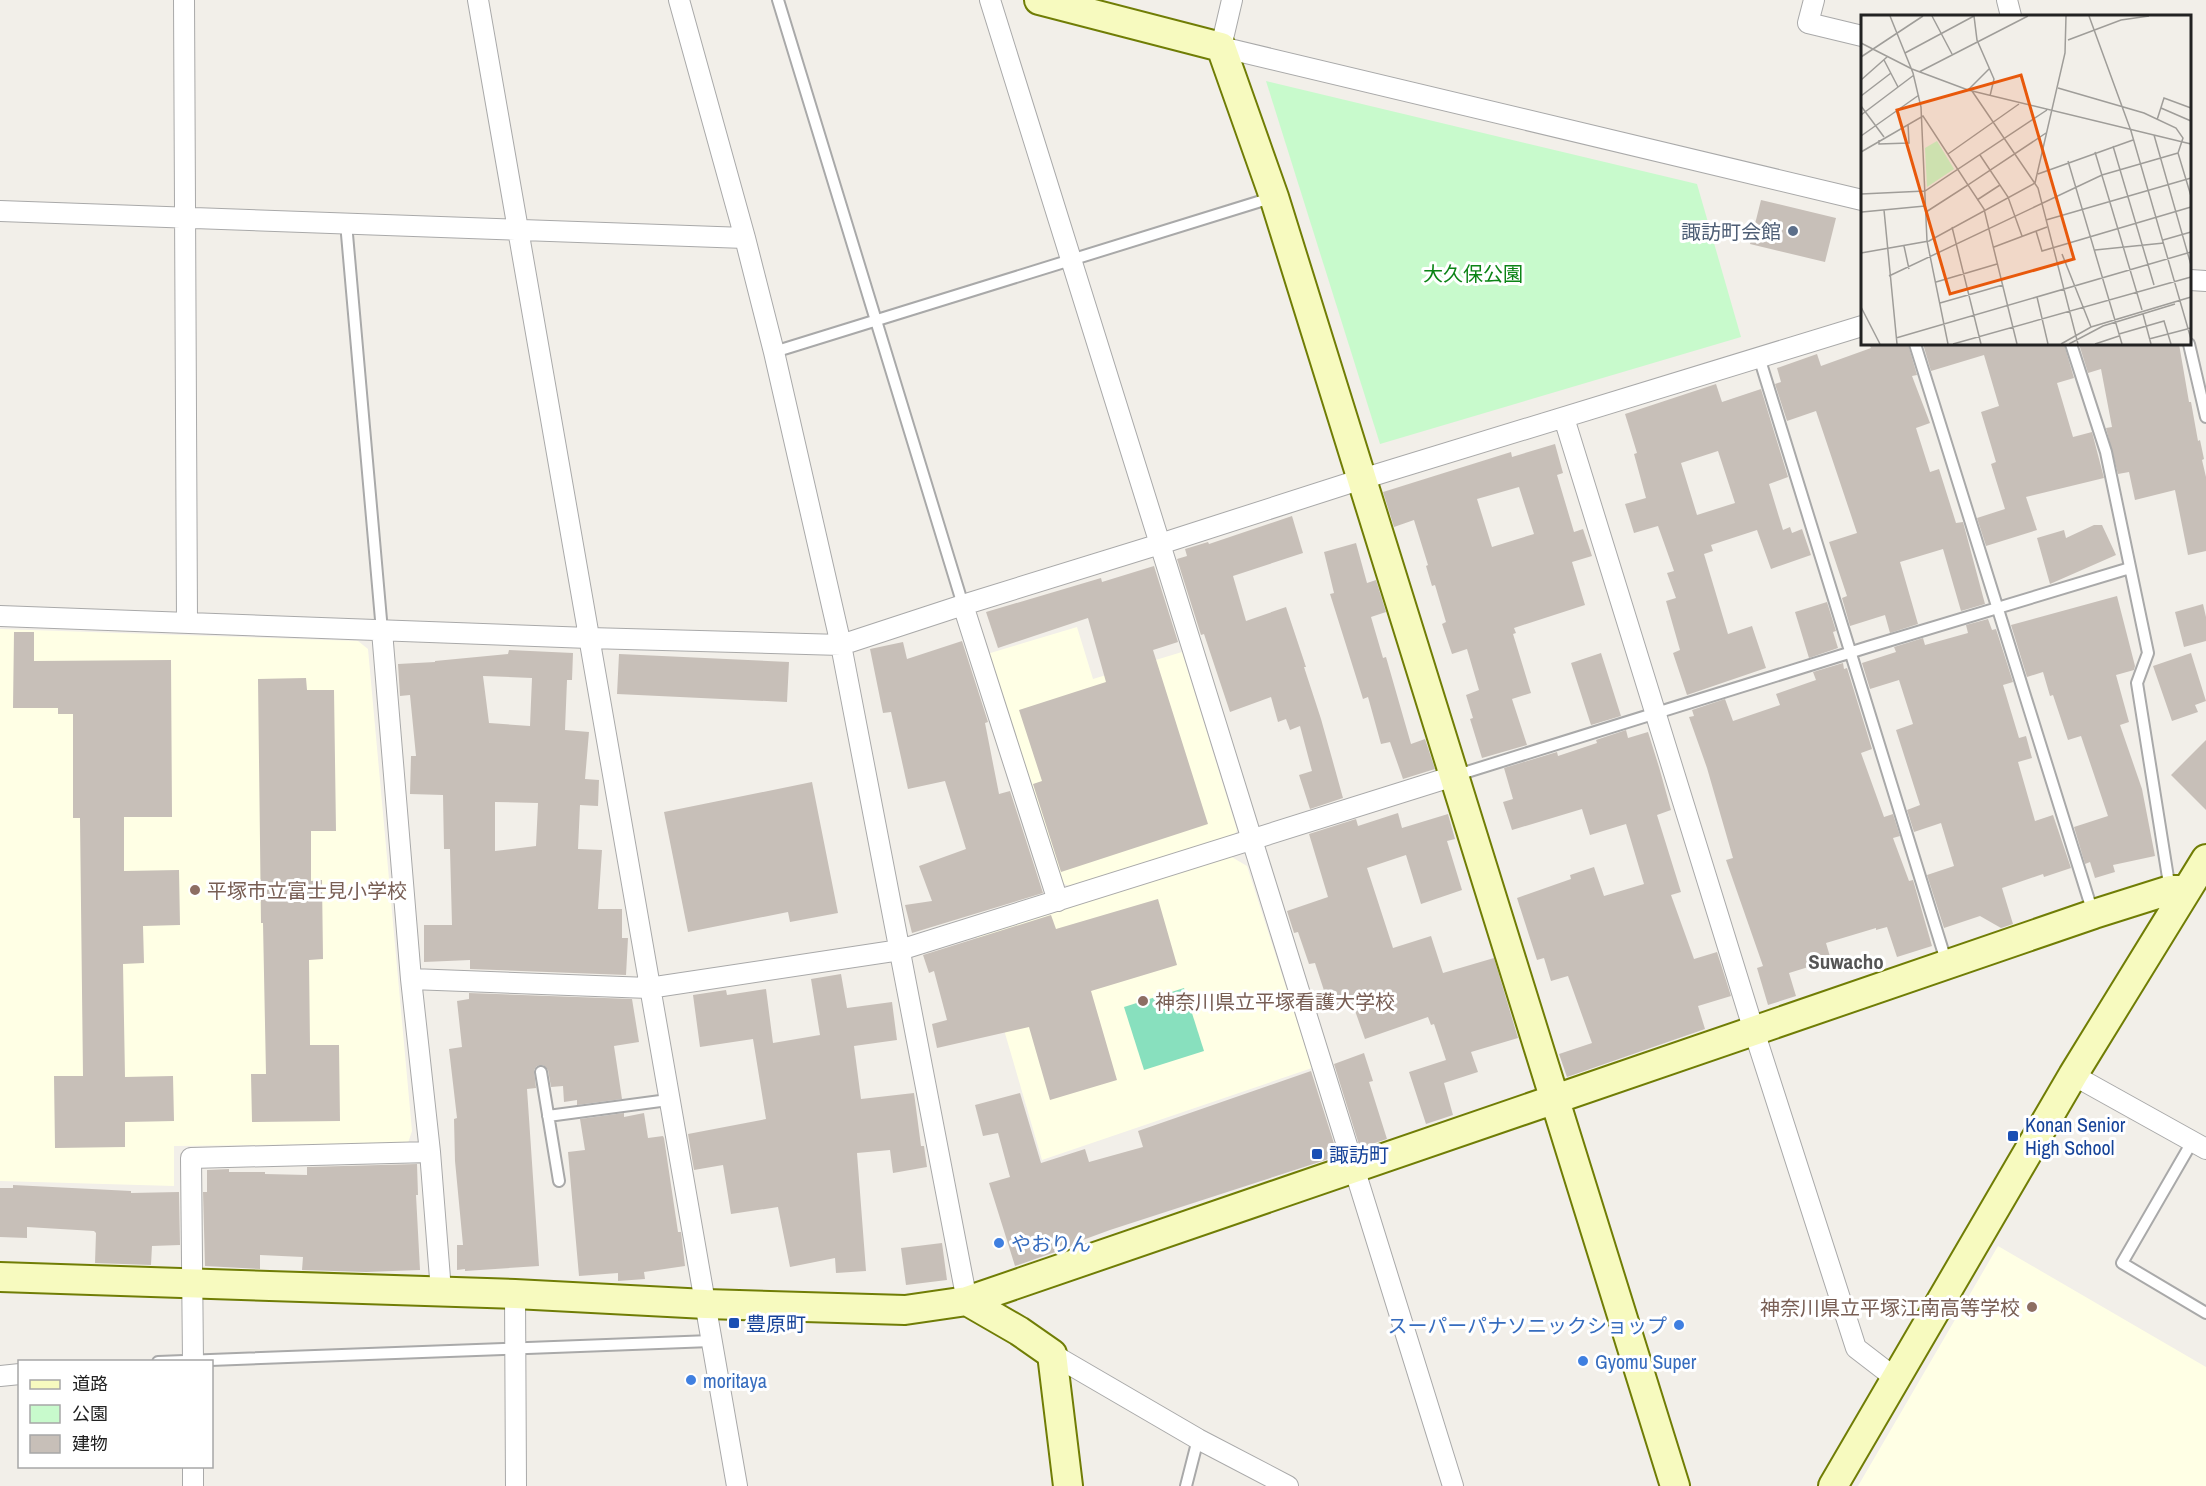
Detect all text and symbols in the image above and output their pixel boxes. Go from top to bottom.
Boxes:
inset map [1861,15,2191,345]
place label: 諏訪町会館 [1681,218,1781,245]
marker: 諏訪町会館 [1786,224,1800,238]
park label: 大久保公園 [1423,260,1523,287]
place label: 平塚市立富士見小学校 [207,877,407,904]
marker: 平塚市立富士見小学校 [188,883,202,897]
district label: Suwacho [1808,947,1884,976]
place label: 神奈川県立平塚看護大学校 [1155,988,1395,1015]
marker: 神奈川県立平塚看護大学校 [1136,994,1150,1008]
place label: Konan Senior High School [2025,1111,2126,1161]
marker: Konan Senior High School [2006,1129,2020,1143]
place label: 諏訪町 [1329,1141,1389,1168]
marker: 諏訪町 [1310,1147,1324,1161]
place label: やおりん [1011,1230,1091,1257]
marker: やおりん [992,1236,1006,1250]
place label: 神奈川県立平塚江南高等学校 [1760,1294,2020,1321]
marker: 神奈川県立平塚江南高等学校 [2025,1300,2039,1314]
place label: 豊原町 [746,1310,806,1337]
place label: スーパーパナソニックショップ [1387,1312,1667,1339]
marker: 豊原町 [727,1316,741,1330]
marker: スーパーパナソニックショップ [1672,1318,1686,1332]
place label: Gyomu Super [1595,1348,1697,1375]
marker: Gyomu Super [1576,1354,1590,1368]
legend [18,1360,213,1468]
place label: moritaya [703,1367,767,1394]
text: 道路 [72,1371,108,1396]
marker: moritaya [684,1373,698,1387]
text: 公園 [72,1401,108,1426]
text: 建物 [72,1431,108,1456]

